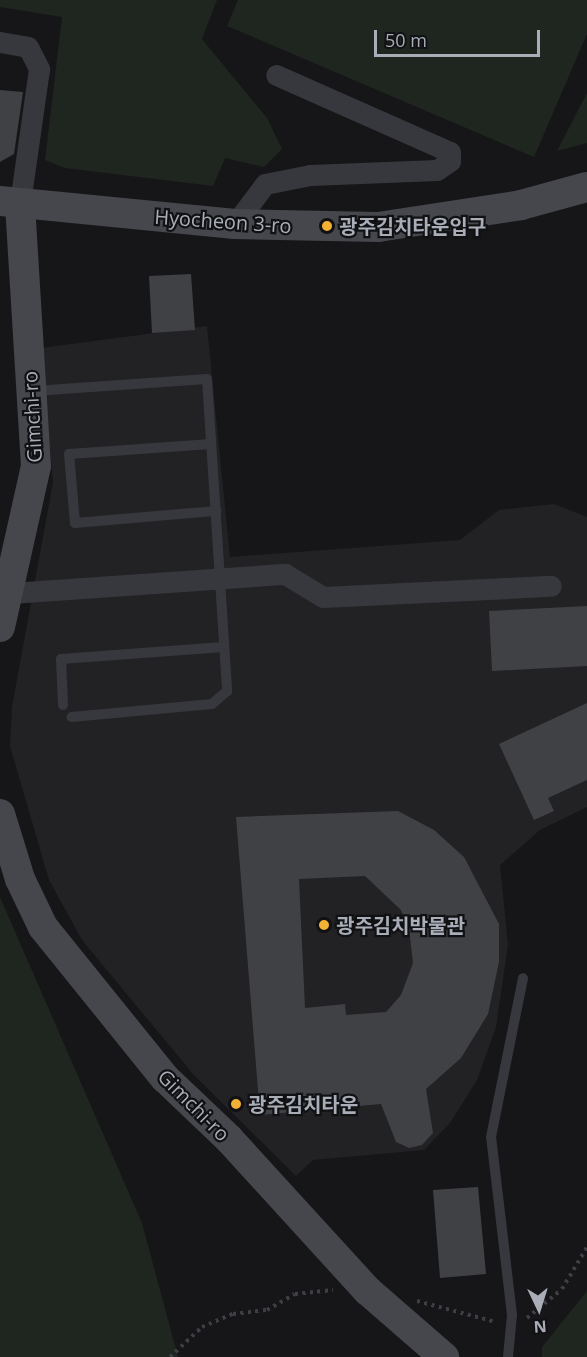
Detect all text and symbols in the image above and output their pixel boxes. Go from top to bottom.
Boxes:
scale bar [377,18,544,56]
text: 50 m [385,28,427,52]
street label: Hyocheon 3-ro [154,204,292,238]
place label: 광주김치타운입구 [339,214,486,238]
marker: 광주김치타운입구 [320,219,334,233]
street label: Gimchi-ro [18,371,46,463]
place label: 광주김치박물관 [336,913,465,937]
marker: 광주김치박물관 [317,918,331,932]
street label: Gimchi-ro [153,1064,235,1146]
place label: 광주김치타운 [248,1092,358,1116]
marker: 광주김치타운 [229,1097,243,1111]
north arrow [509,1279,569,1339]
text: N [533,1316,548,1338]

